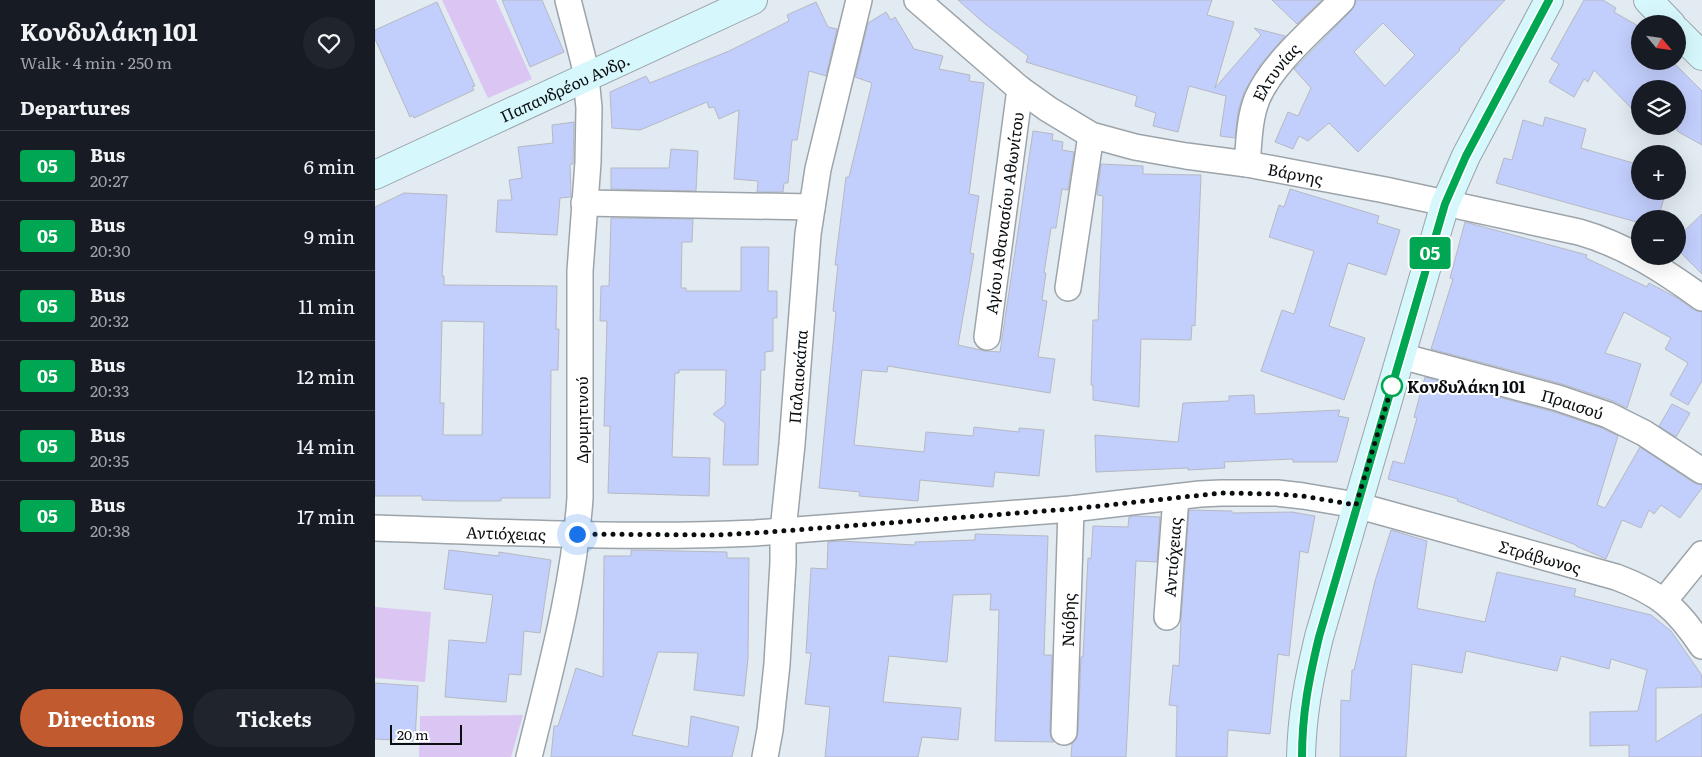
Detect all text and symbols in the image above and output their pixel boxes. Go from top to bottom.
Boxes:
text: Κονδυλάκη 101 [20,13,198,48]
north arrow [1631,15,1686,70]
map controls [1631,15,1686,265]
button: heart [303,17,355,69]
street label: Ελτυνίας [1246,37,1305,105]
street label: Παπανδρέου Ανδρ. [496,47,634,128]
text: Walk · 4 min · 250 m [20,50,172,74]
button: layers [1631,80,1686,135]
text: Departures [20,93,130,121]
street label: Αγίου Αθανασίου Αθωνίτου [978,110,1029,316]
text: Bus [90,140,125,168]
button: + [1631,145,1686,200]
text: 05 [37,152,58,179]
text: 6 min [304,152,355,180]
street label: Βάρνης [1266,156,1325,190]
text: 20:27 [90,168,129,192]
text: Bus [90,210,125,238]
button: − [1631,210,1686,265]
text: 05 [37,222,58,249]
text: 9 min [304,222,355,250]
line badge: 05 [1407,237,1453,269]
text: 20:30 [90,238,130,262]
text: 05 [1420,239,1440,266]
text: Bus [90,280,125,308]
text: 05 [37,292,58,319]
text: 11 min [298,292,355,320]
text: 20:32 [90,308,129,332]
street label: Παλαιοκάπα [782,329,813,425]
text: Bus [90,350,125,378]
text: 05 [37,362,58,389]
text: 12 min [296,362,355,390]
place label: Κονδυλάκη 101 [1407,374,1526,398]
marker: Κονδυλάκη 101 [1381,375,1403,397]
street label: Δρυμητινού [569,377,593,463]
text: 20:33 [90,378,129,402]
street label: Πραισού [1539,382,1607,425]
text: Bus [90,420,125,448]
text: 05 [37,432,58,459]
text: 14 min [296,432,355,460]
text: 20:35 [90,448,129,472]
text: Bus [90,490,125,518]
text: 05 [37,502,58,529]
text: 17 min [297,502,355,530]
street label: Αντιόχειας [1157,516,1186,598]
text: 20:38 [90,518,130,542]
street label: Αντιόχειας [466,519,546,546]
your location [565,522,590,547]
street label: Στράβωνος [1496,533,1584,579]
street label: Νιόβης [1055,593,1080,647]
button: Directions [20,689,183,747]
button: Tickets [193,689,355,747]
scale bar [390,722,463,745]
text: 20 m [397,724,429,744]

